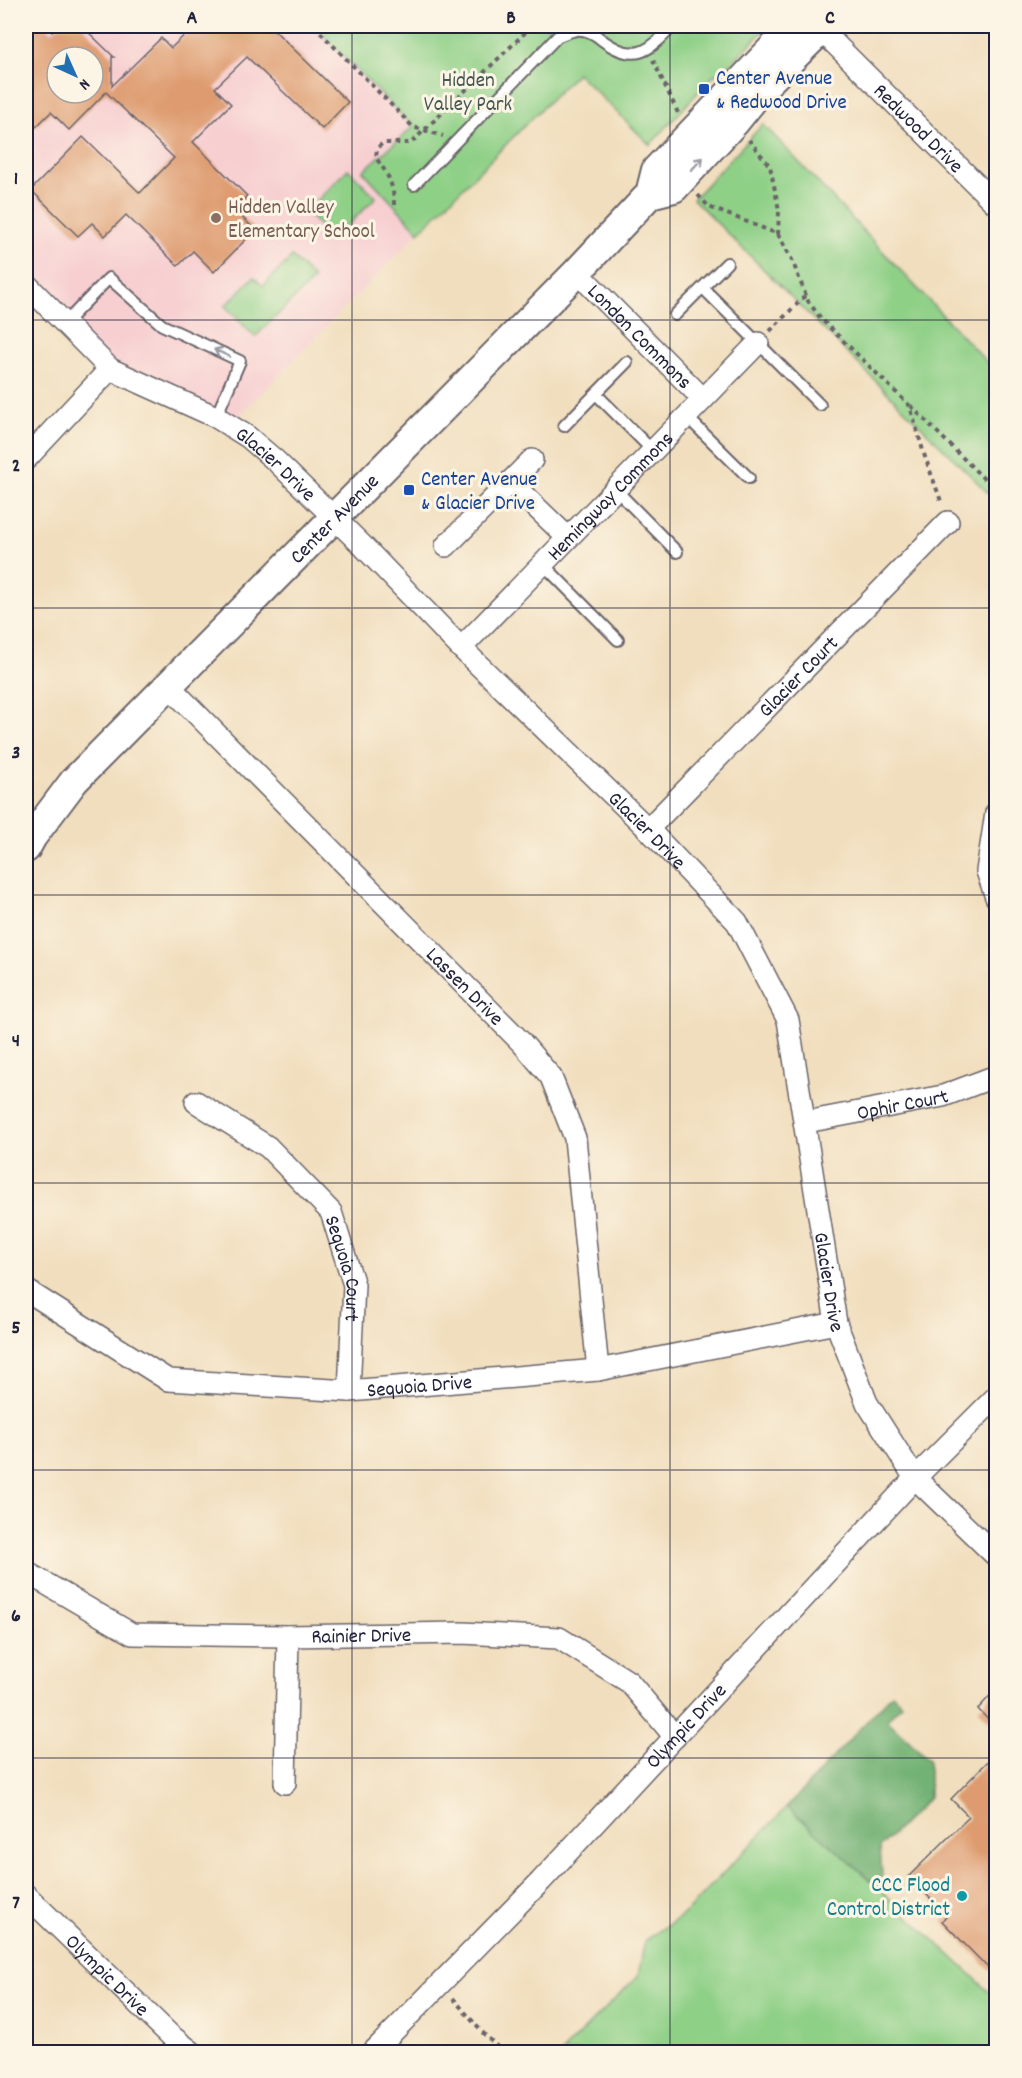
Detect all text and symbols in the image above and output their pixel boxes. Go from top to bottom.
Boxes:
text: A [187,5,198,33]
text: B [506,5,516,33]
text: C [825,5,835,33]
north arrow [45,45,105,105]
place label: Center Avenue & Redwood Drive [716,65,847,119]
park label: Hidden Valley Park [424,67,512,121]
text: N [73,73,95,95]
street label: Redwood Drive [865,78,969,181]
marker: Center Avenue & Redwood Drive [697,82,711,96]
one-way arrow [690,157,704,172]
text: 1 [14,166,18,194]
place label: Hidden Valley Elementary School [228,194,375,248]
marker: Hidden Valley Elementary School [209,211,223,225]
street label: London Commons [579,278,697,398]
one-way arrow [214,347,232,358]
street label: Glacier Drive [229,421,321,510]
street label: Hemingway Commons [542,426,682,569]
text: 2 [12,453,20,481]
place label: Center Avenue & Glacier Drive [421,466,537,520]
street label: Center Avenue [284,468,387,572]
marker: Center Avenue & Glacier Drive [402,483,416,497]
street label: Glacier Court [753,630,847,726]
text: 3 [12,740,20,768]
street label: Glacier Drive [600,786,691,878]
street label: Lassen Drive [417,942,509,1034]
text: 4 [12,1028,20,1056]
street label: Ophir Court [855,1083,954,1130]
street label: Sequoia Court [315,1212,366,1322]
street label: Glacier Drive [804,1230,850,1337]
text: 5 [11,1315,21,1343]
street label: Sequoia Drive [366,1369,473,1407]
text: 6 [11,1603,21,1631]
street label: Rainier Drive [311,1622,411,1654]
street label: Olympic Drive [640,1678,735,1777]
place label: CCC Flood Control District [827,1872,950,1926]
marker: CCC Flood Control District [955,1889,969,1903]
text: 7 [12,1890,20,1918]
street label: Olympic Drive [57,1928,155,2025]

